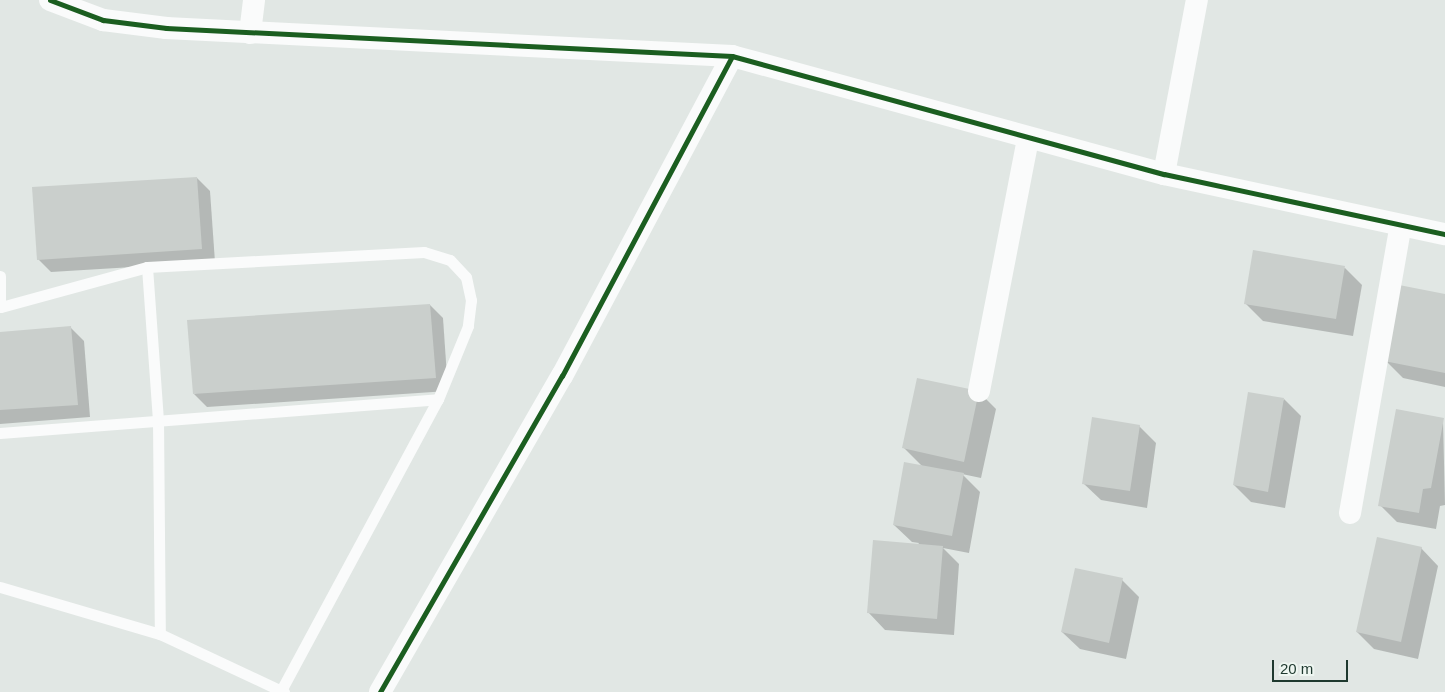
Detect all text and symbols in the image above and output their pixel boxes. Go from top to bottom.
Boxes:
scale bar [1275,650,1351,682]
text: 20 m [1280,660,1313,677]

